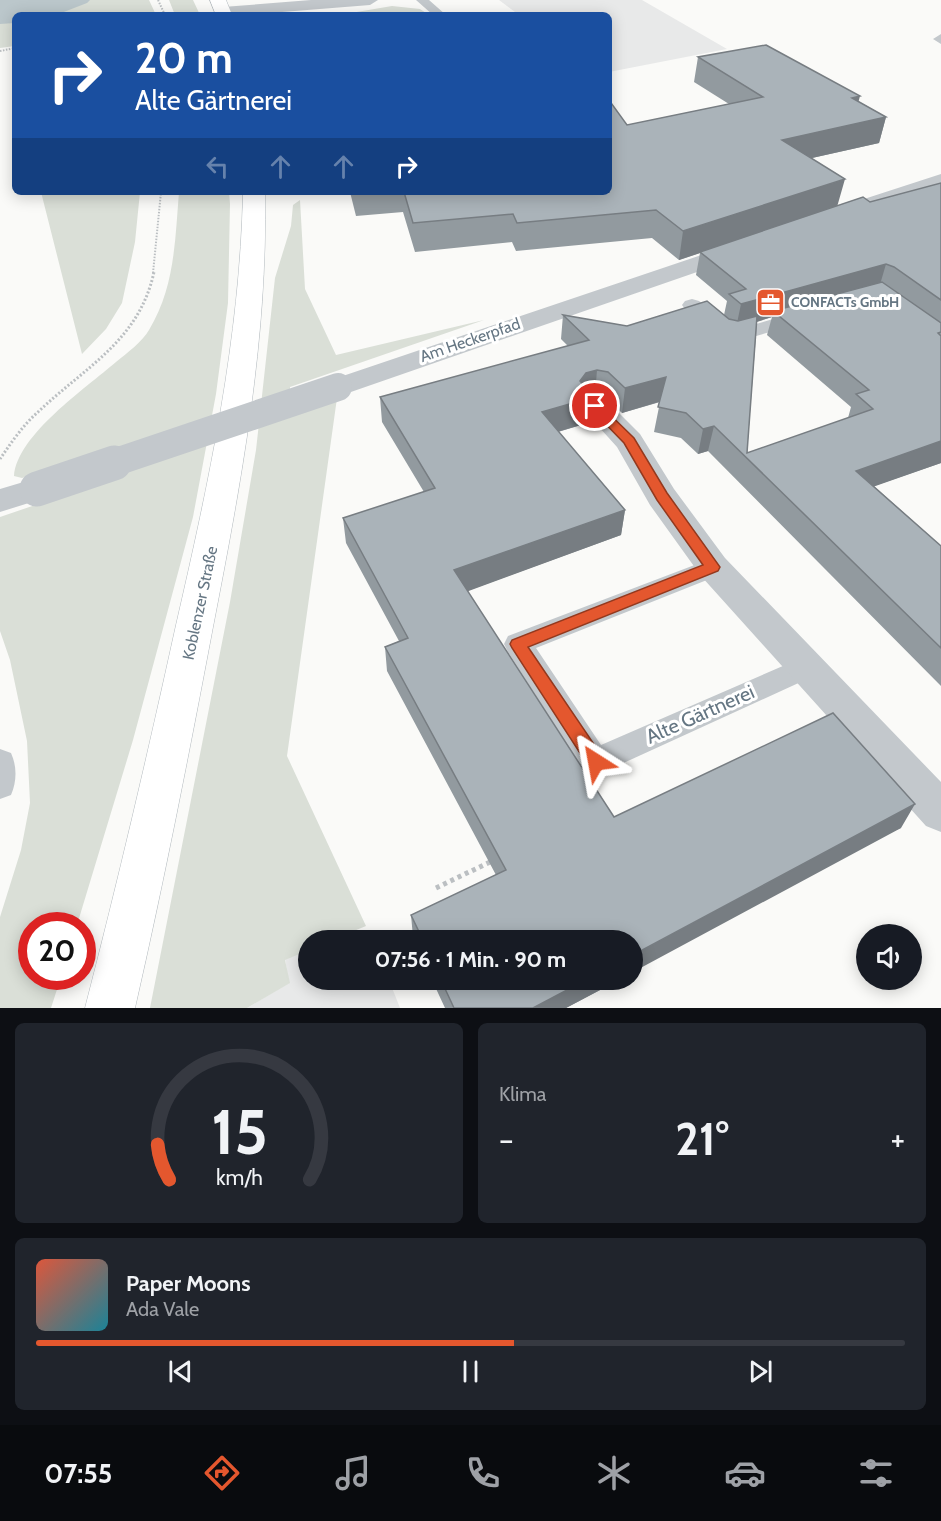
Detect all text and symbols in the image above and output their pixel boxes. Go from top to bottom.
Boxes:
text: 20 m [135,32,233,84]
icon: right [36,36,114,114]
text: Alte Gärtnerei [135,84,292,117]
icon: left [201,150,234,183]
icon: ahead [264,150,297,183]
icon: ahead [327,150,360,183]
icon: right [390,150,423,183]
office icon: CONFACTs GmbH [754,286,786,318]
place label: CONFACTs GmbH [791,293,899,311]
street label: Am Heckerpfad [417,314,523,366]
pin [569,380,620,431]
icon: arrive [578,389,611,422]
street label: Koblenzer Straße [179,544,221,662]
street label: Alte Gärtnerei [642,679,758,749]
position arrow [564,730,628,794]
speed limit sign: 20 [18,912,96,990]
map controls [856,924,922,990]
button: sound [856,924,922,990]
text: 07:56 · 1 Min. · 90 m [375,946,566,973]
text: Klima [499,1082,546,1106]
text: 15 [211,1094,267,1170]
text: 21° [675,1112,729,1166]
text: − [499,1119,514,1159]
text: + [890,1119,905,1159]
text: km/h [216,1164,262,1190]
text: Paper Moons [126,1270,250,1297]
text: Ada Vale [126,1297,199,1321]
icon: previous [164,1355,197,1388]
icon: pause [454,1355,487,1388]
icon: next [744,1355,777,1388]
icon: directions [201,1452,243,1494]
icon: music [332,1452,374,1494]
icon: phone [462,1452,504,1494]
icon: climate [593,1452,635,1494]
icon: car [724,1452,766,1494]
icon: filters [855,1452,897,1494]
text: 07:55 [44,1457,112,1490]

